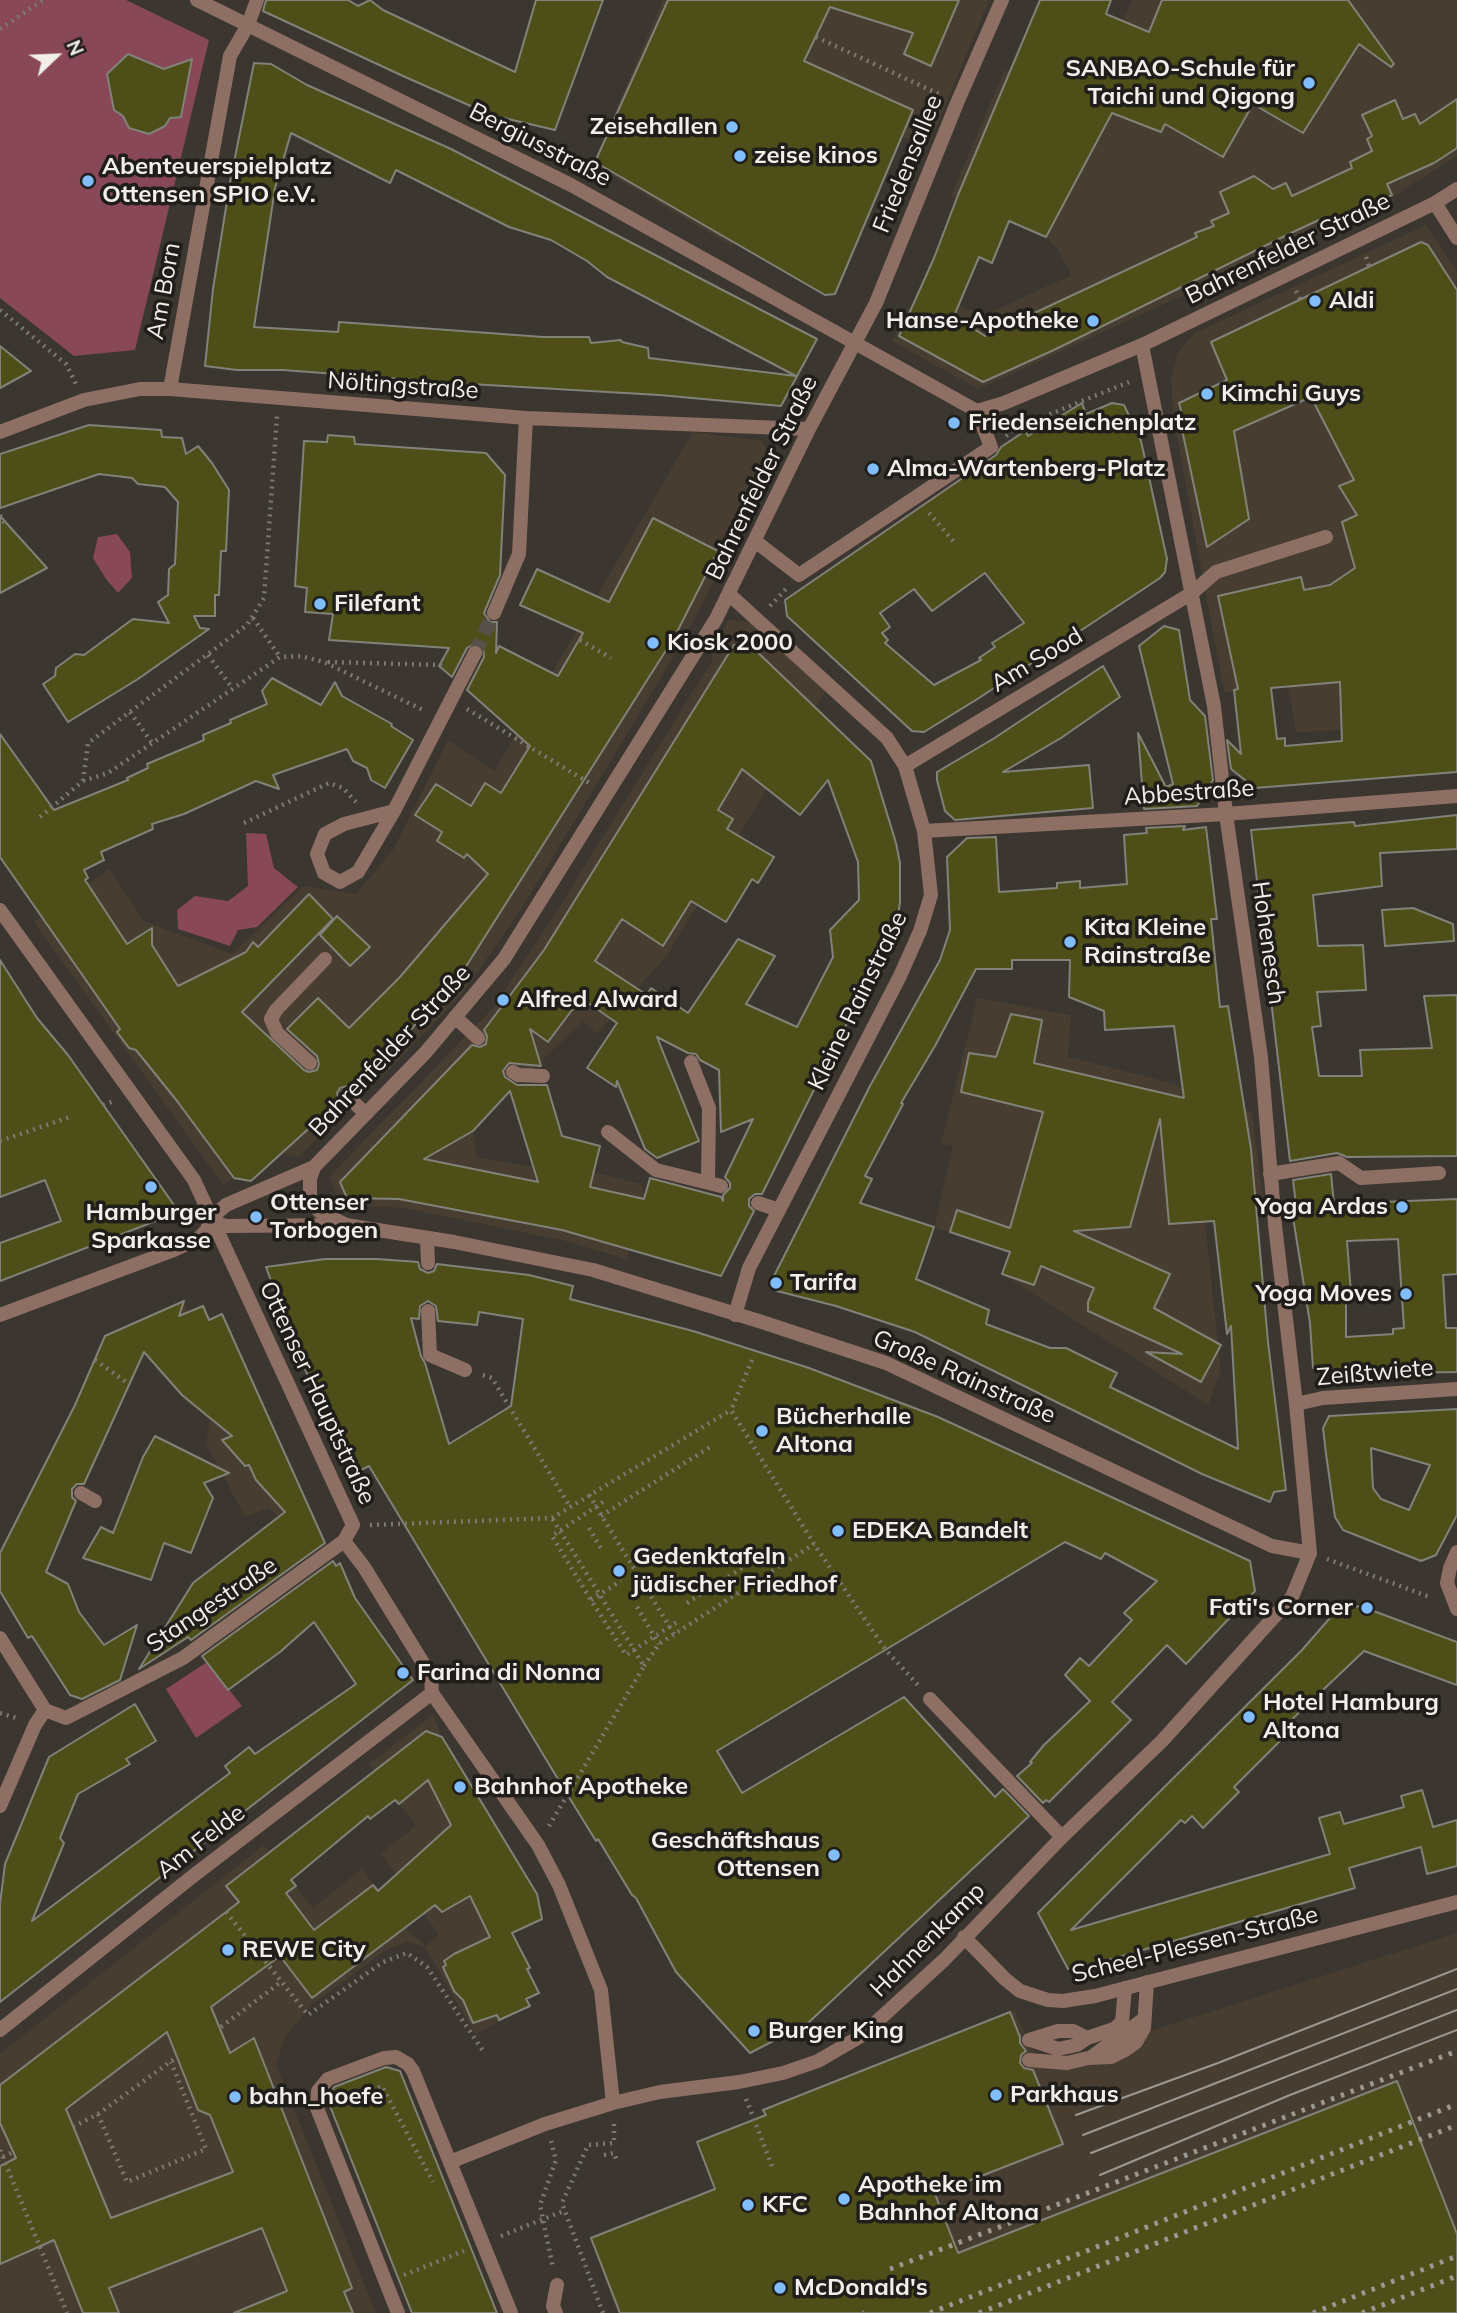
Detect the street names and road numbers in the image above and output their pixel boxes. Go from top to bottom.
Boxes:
street label: Friedensallee [867,91,949,237]
street label: Bergiusstraße [464,97,616,193]
street label: Bahrenfelder Straße [1181,187,1395,311]
street label: Am Born [141,240,187,342]
street label: Nöltingstraße [326,366,480,406]
street label: Bahrenfelder Straße [700,371,824,585]
street label: Am Sood [986,621,1088,699]
street label: Abbestraße [1123,774,1255,812]
street label: Hohenesch [1245,880,1291,1006]
street label: Kleine Rainstraße [802,907,914,1095]
street label: Bahrenfelder Straße [303,959,477,1143]
street label: Ottenser Hauptstraße [253,1277,381,1509]
street label: Große Rainstraße [868,1324,1060,1430]
street label: Zeißtwiete [1315,1354,1435,1392]
street label: Stangestraße [141,1551,283,1659]
street label: Am Felde [151,1799,251,1885]
street label: Hahnenkamp [865,1877,991,2003]
street label: Scheel-Plessen-Straße [1069,1900,1321,1990]

